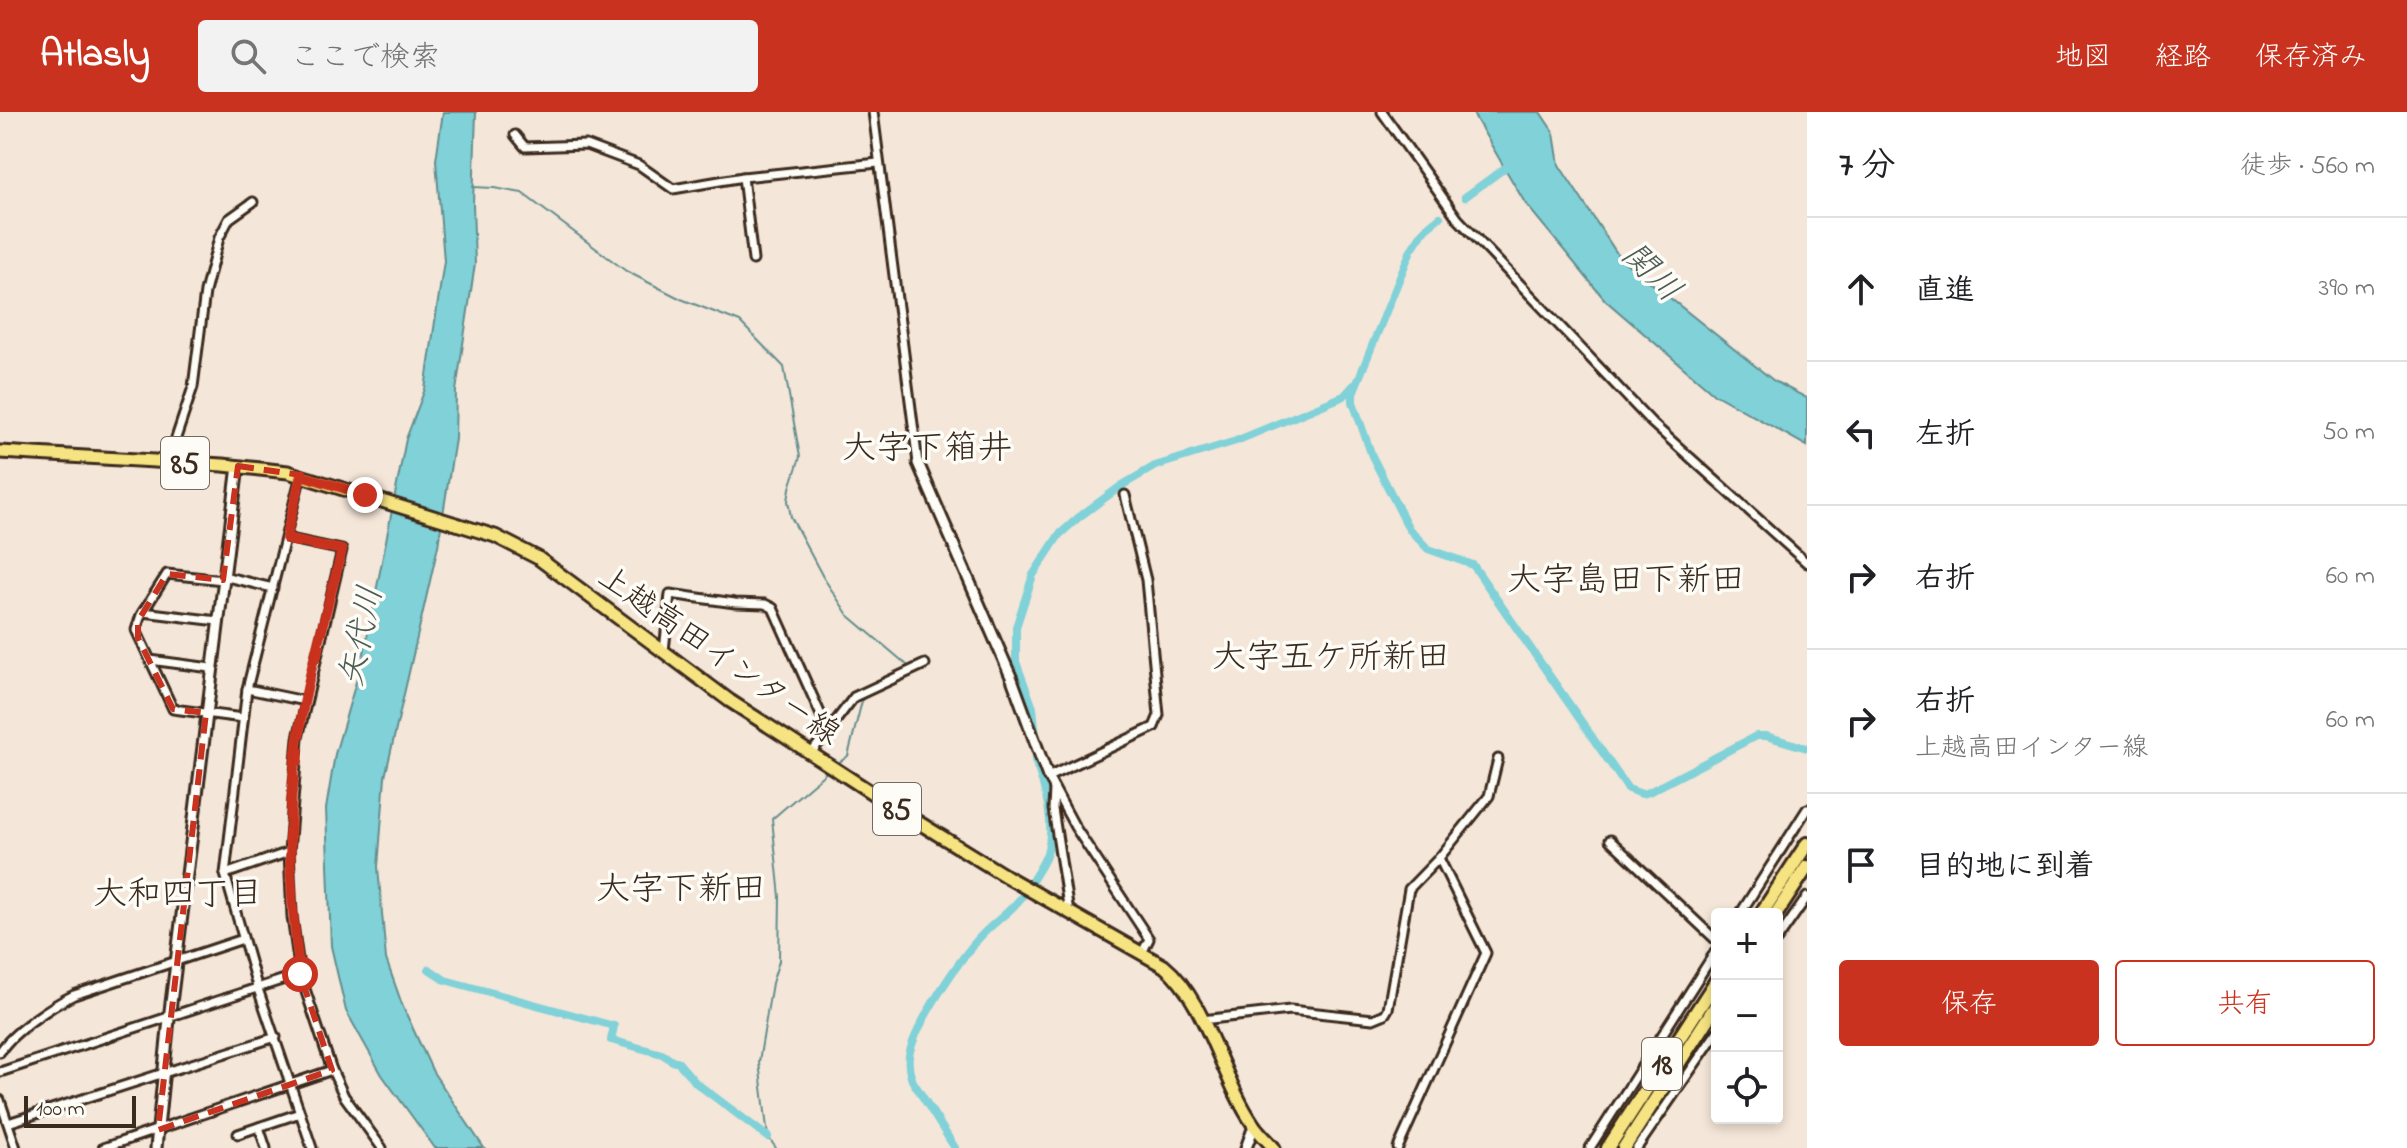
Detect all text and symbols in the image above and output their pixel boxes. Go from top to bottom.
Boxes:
search box [198,20,758,92]
text: Atlasly [40,28,150,84]
icon: search [226,34,270,78]
text: ここで検索 [290,37,440,81]
text: 地図 [2055,38,2111,79]
text: 経路 [2155,38,2211,79]
text: 保存済み [2255,38,2367,79]
text: 7 分 [1839,142,1896,192]
text: 徒歩 · 560 m [2240,148,2375,186]
water label: 関川 [1608,232,1692,316]
icon: ahead [1839,267,1883,311]
text: 直進 [1915,270,1975,314]
text: 390 m [2319,270,2375,308]
icon: left [1839,411,1883,455]
text: 左折 [1915,414,1975,458]
text: 50 m [2322,414,2375,452]
district label: 大字下箱井 [842,425,1012,475]
road number: 85 [161,437,209,489]
route end [347,477,383,513]
street label: 上越高田インター線 [587,555,849,758]
icon: right [1839,555,1883,599]
district label: 大字島田下新田 [1507,557,1745,607]
text: 右折 [1915,558,1975,602]
text: 60 m [2326,558,2375,596]
water label: 矢代川 [328,582,398,692]
district label: 大字五ケ所新田 [1212,634,1450,684]
text: 右折 [1915,681,1975,725]
icon: right [1839,699,1883,743]
text: 60 m [2326,702,2375,740]
text: 上越高田インター線 [1915,730,2148,768]
road number: 85 [873,783,921,835]
icon: arrive [1839,843,1883,887]
text: 目的地に到着 [1915,846,2095,890]
district label: 大字下新田 [596,866,766,916]
district label: 大和四丁目 [93,871,263,921]
map controls [1711,908,1783,1124]
button: + [1711,908,1783,980]
route start [282,956,318,992]
button: 保存 [1839,960,2099,1046]
button: 共有 [2115,960,2375,1046]
button: − [1711,980,1783,1052]
road number: 18 [1642,1038,1682,1090]
button: locate [1711,1052,1783,1124]
scale bar [24,1092,136,1128]
text: 100 m [36,1094,85,1126]

